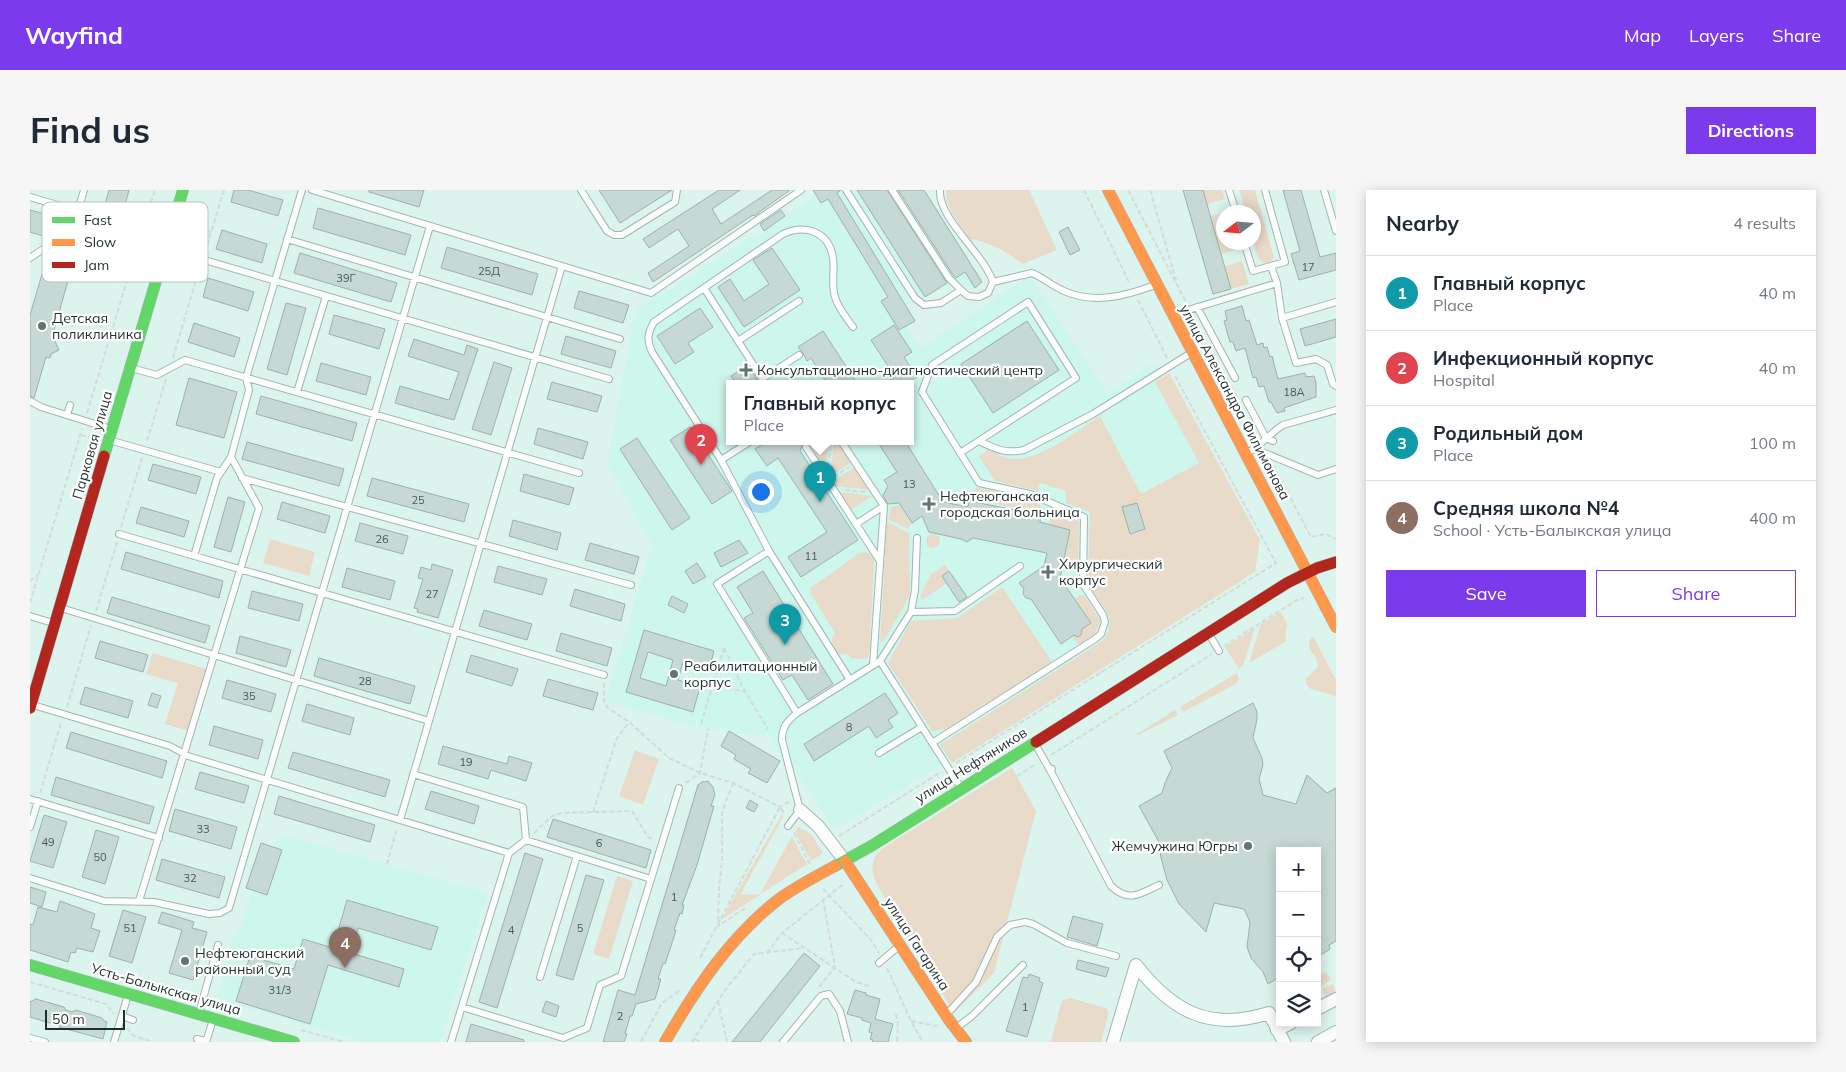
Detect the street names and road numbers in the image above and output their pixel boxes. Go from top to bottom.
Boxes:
street label: улица Александра Филимонова [1176,301,1294,503]
street label: Парковая улица [68,389,116,501]
street label: улица Нефтяников [912,723,1030,807]
street label: улица Гагарина [880,894,954,994]
street label: Усть-Балыкская улица [88,959,243,1019]

